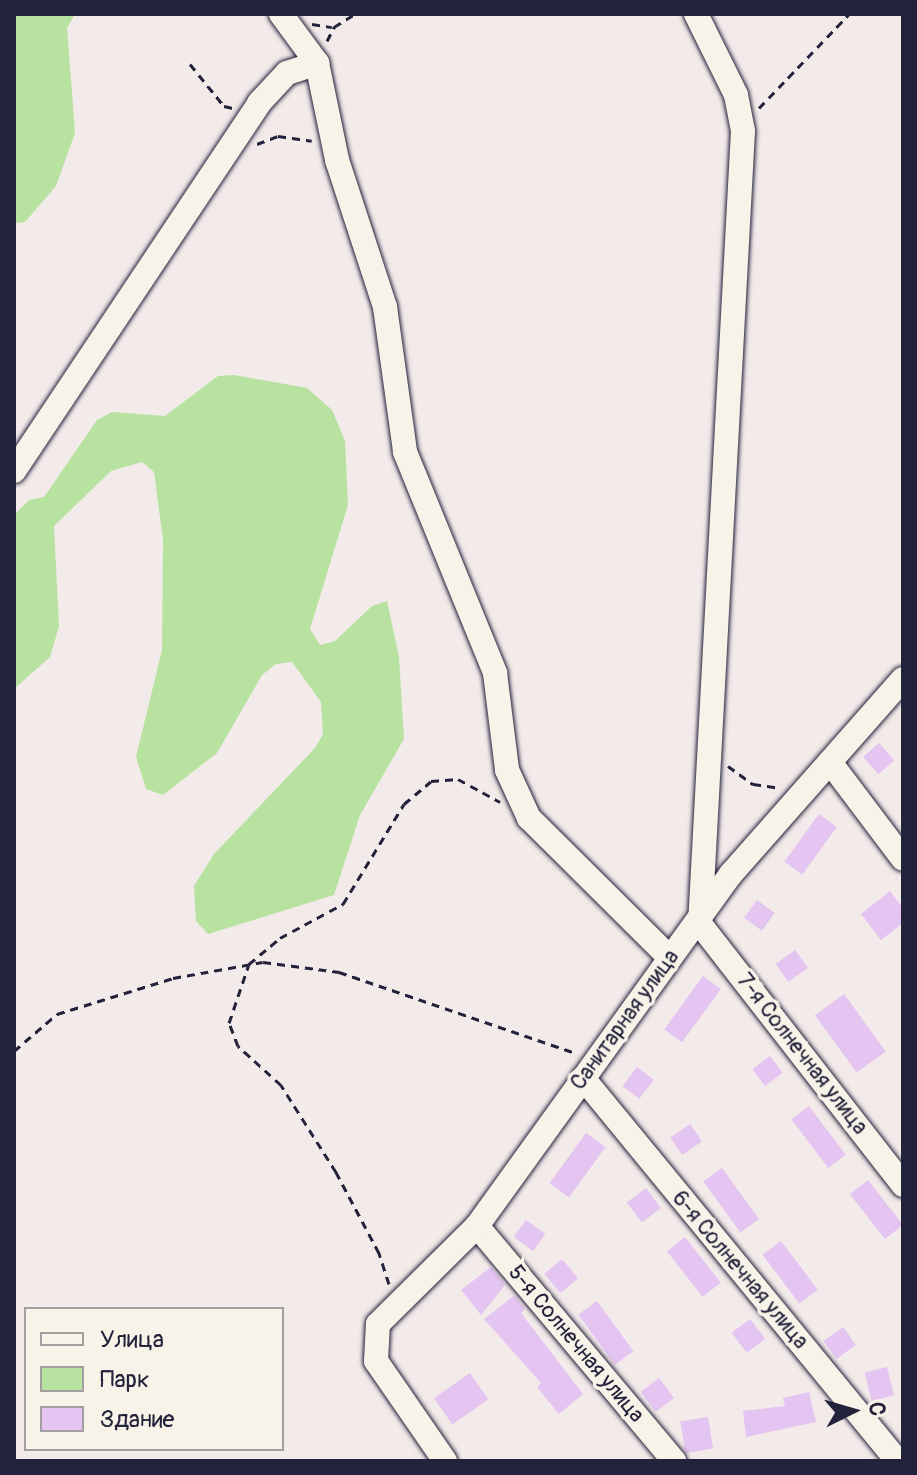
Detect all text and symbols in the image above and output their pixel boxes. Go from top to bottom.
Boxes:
street label: Санитарная улица [565,945,685,1095]
street label: 7-я Солнечная улица [731,968,873,1140]
street label: 6-я Солнечная улица [666,1186,814,1354]
street label: 5-я Солнечная улица [502,1260,650,1428]
legend [24,1307,284,1451]
text: Улица [100,1325,164,1354]
text: Парк [100,1365,149,1394]
north arrow [813,1371,893,1451]
text: С [862,1401,891,1417]
text: Здание [100,1405,174,1434]

